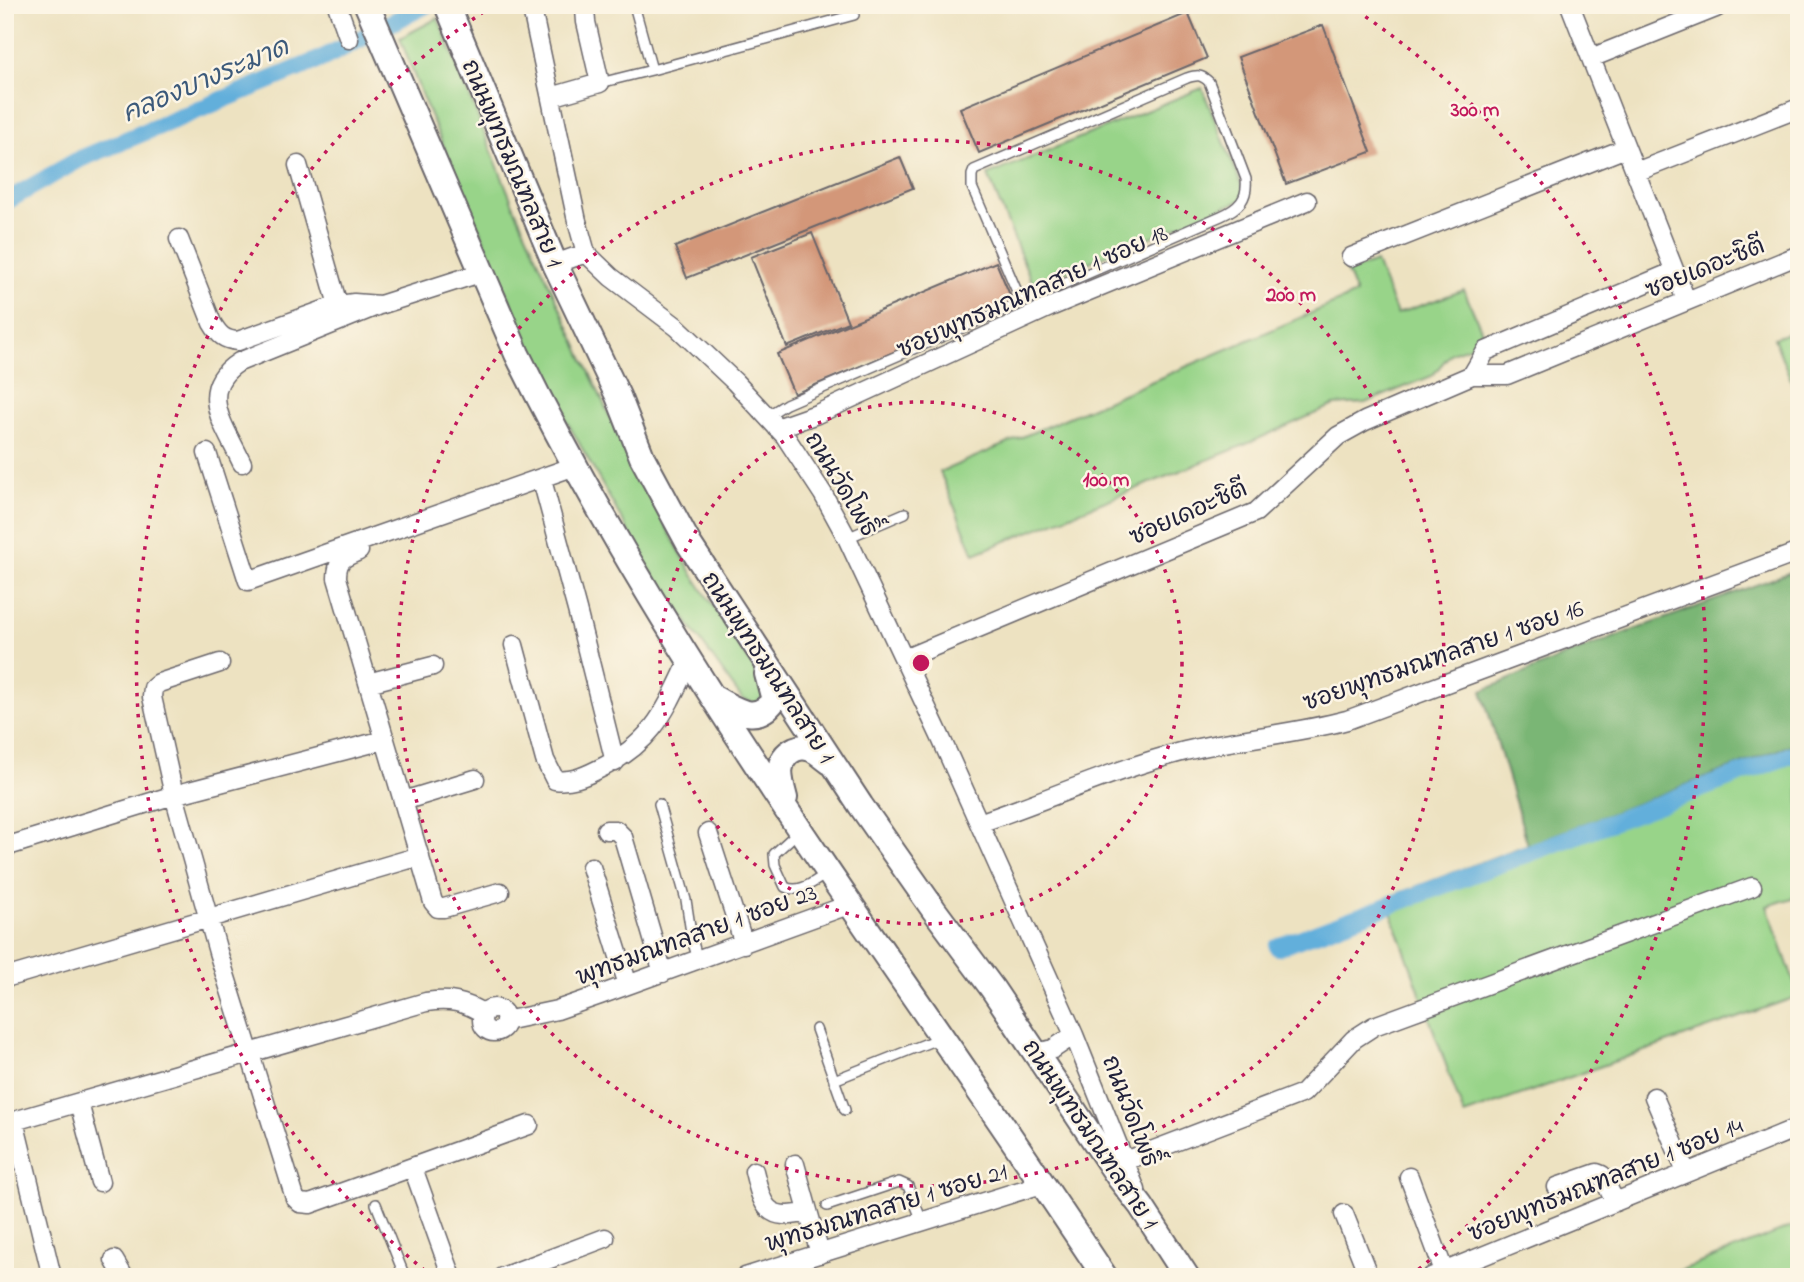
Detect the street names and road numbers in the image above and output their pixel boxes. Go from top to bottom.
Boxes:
street label: ถนนพุทธมณฑลสาย 1 [451,55,570,274]
street label: ซอยพุทธมณฑลสาย 1 ซอย 18 [892,218,1174,369]
street label: ซอยเดอะซิตี [1641,230,1771,309]
street label: ถนนวัดโพธิ์ [795,422,891,545]
street label: ซอยเดอะซิตี [1124,473,1254,556]
street label: ถนนพุทธมณฑลสาย 1 [692,565,842,772]
street label: ซอยพุทธมณฑลสาย 1 ซอย 16 [1299,593,1589,722]
street label: พุทธมณฑลสาย 1 ซอย 23 [571,876,822,996]
street label: ถนนพุทธมณฑลสาย 1 [1012,1033,1166,1238]
street label: ถนนวัดโพธิ์ [1091,1048,1173,1173]
street label: ซอยพุทธมณฑลสาย 1 ซอย 14 [1463,1110,1749,1253]
street label: พุทธมณฑลสาย 1 ซอย 21 [761,1156,1013,1263]

